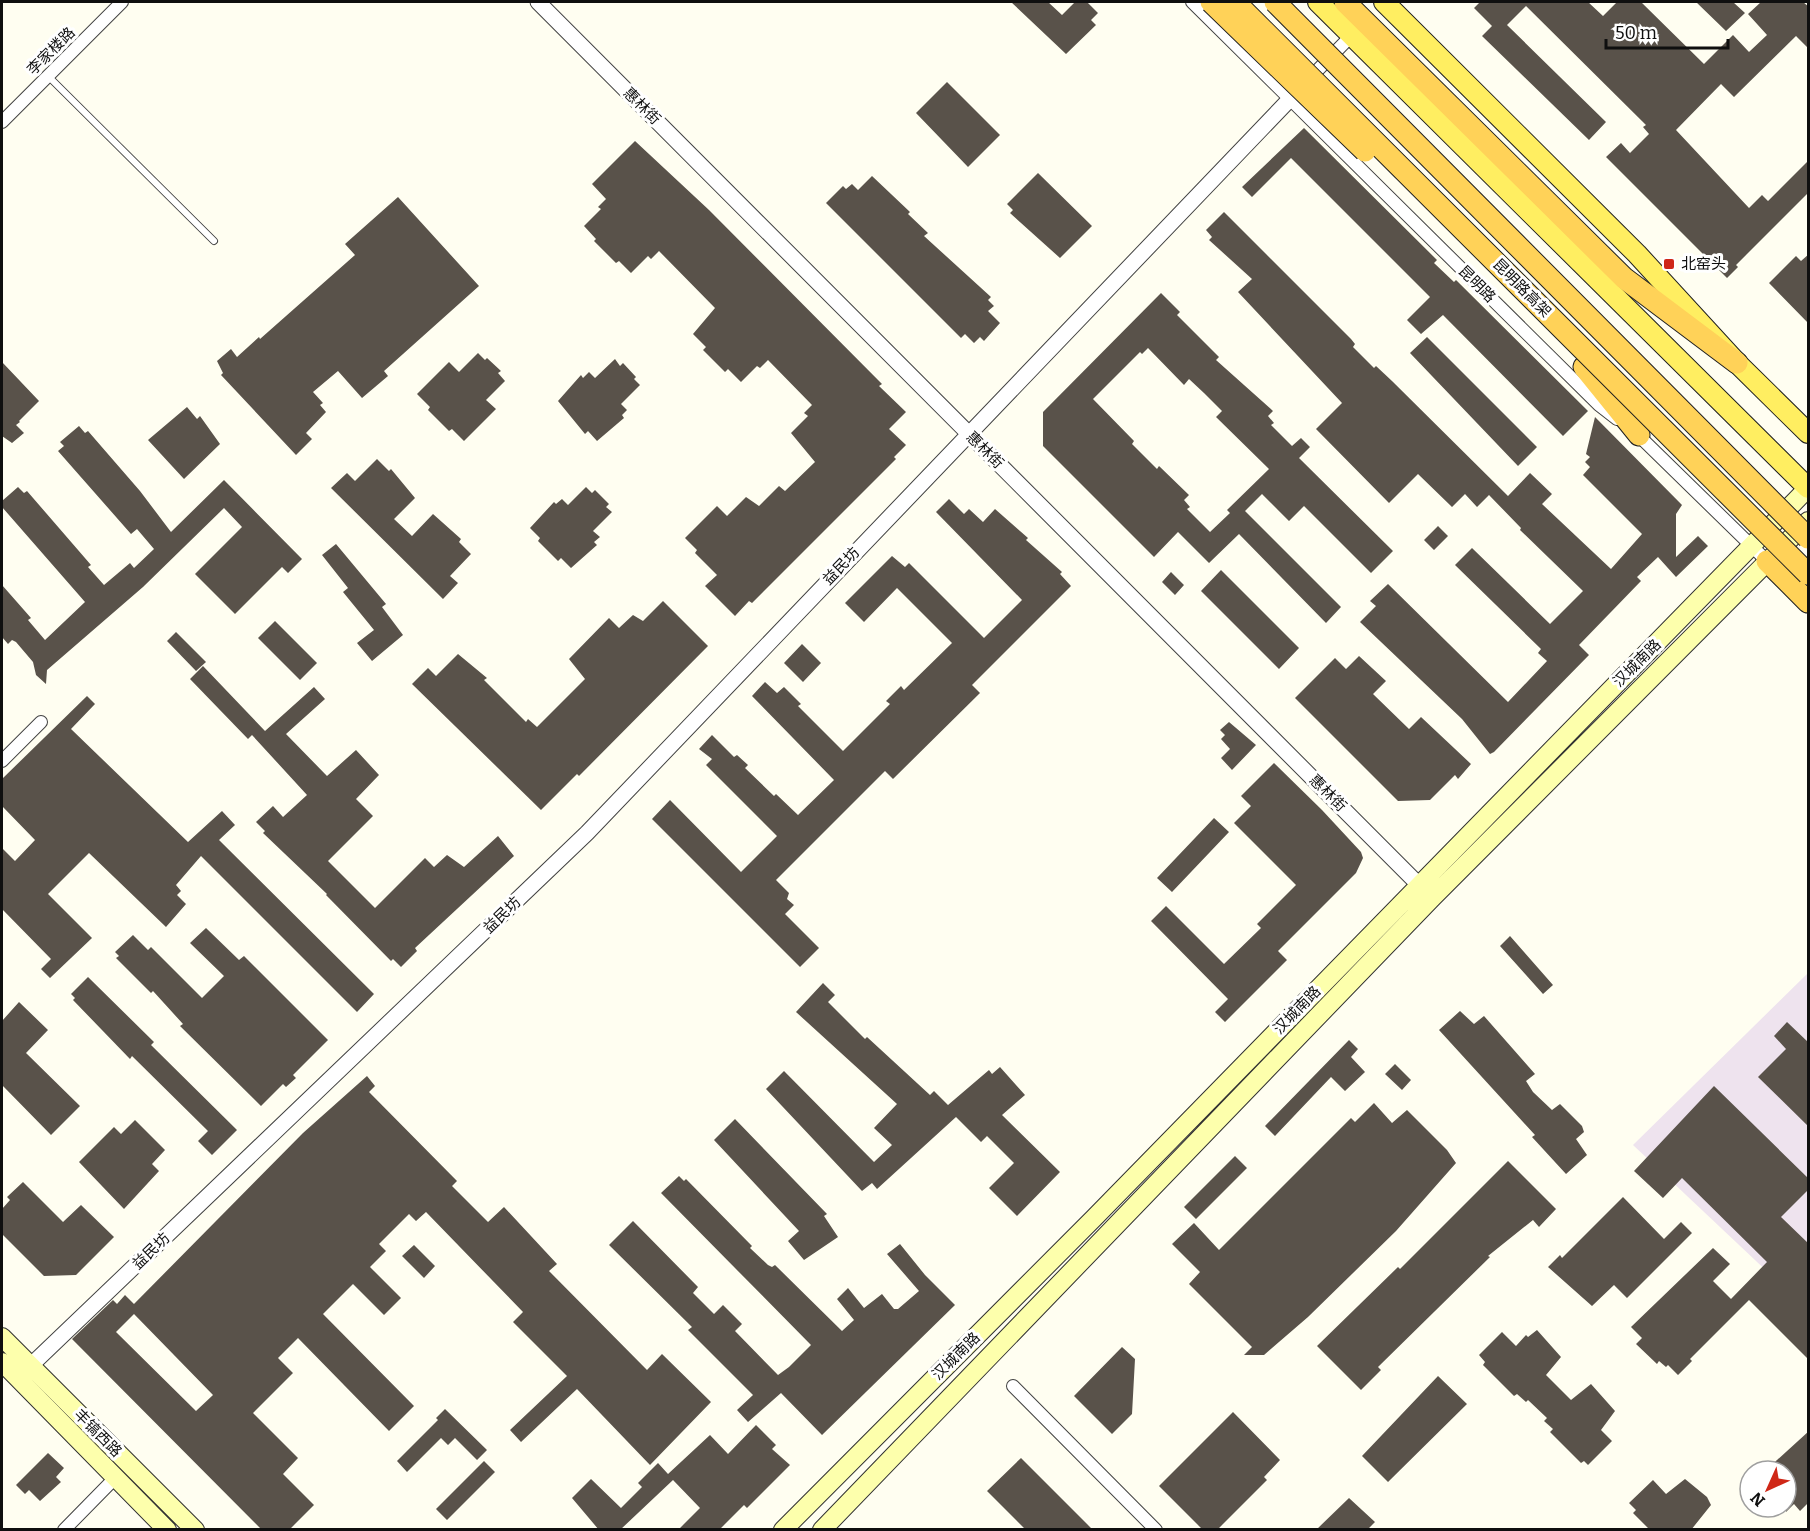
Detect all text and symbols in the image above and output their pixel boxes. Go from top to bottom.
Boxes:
scale bar [1606,12,1728,50]
text: 50 m [1615,22,1657,44]
street label: 李家楼路 [23,23,79,79]
street label: 惠林街 [620,84,664,128]
street label: 昆明路高架 [1489,255,1555,321]
place label: 北窑头 [1681,255,1726,273]
marker: 北窑头 [1662,257,1676,271]
street label: 昆明路 [1455,262,1499,306]
street label: 惠林街 [963,428,1007,472]
street label: 益民坊 [819,544,863,588]
street label: 汉城南路 [1609,635,1665,691]
street label: 惠林街 [1306,771,1350,815]
street label: 益民坊 [480,893,524,937]
street label: 汉城南路 [1270,982,1324,1038]
street label: 益民坊 [129,1229,173,1273]
street label: 汉城南路 [928,1328,984,1384]
street label: 丰镐西路 [70,1405,126,1461]
north arrow [1738,1459,1798,1519]
text: N [1747,1488,1769,1510]

